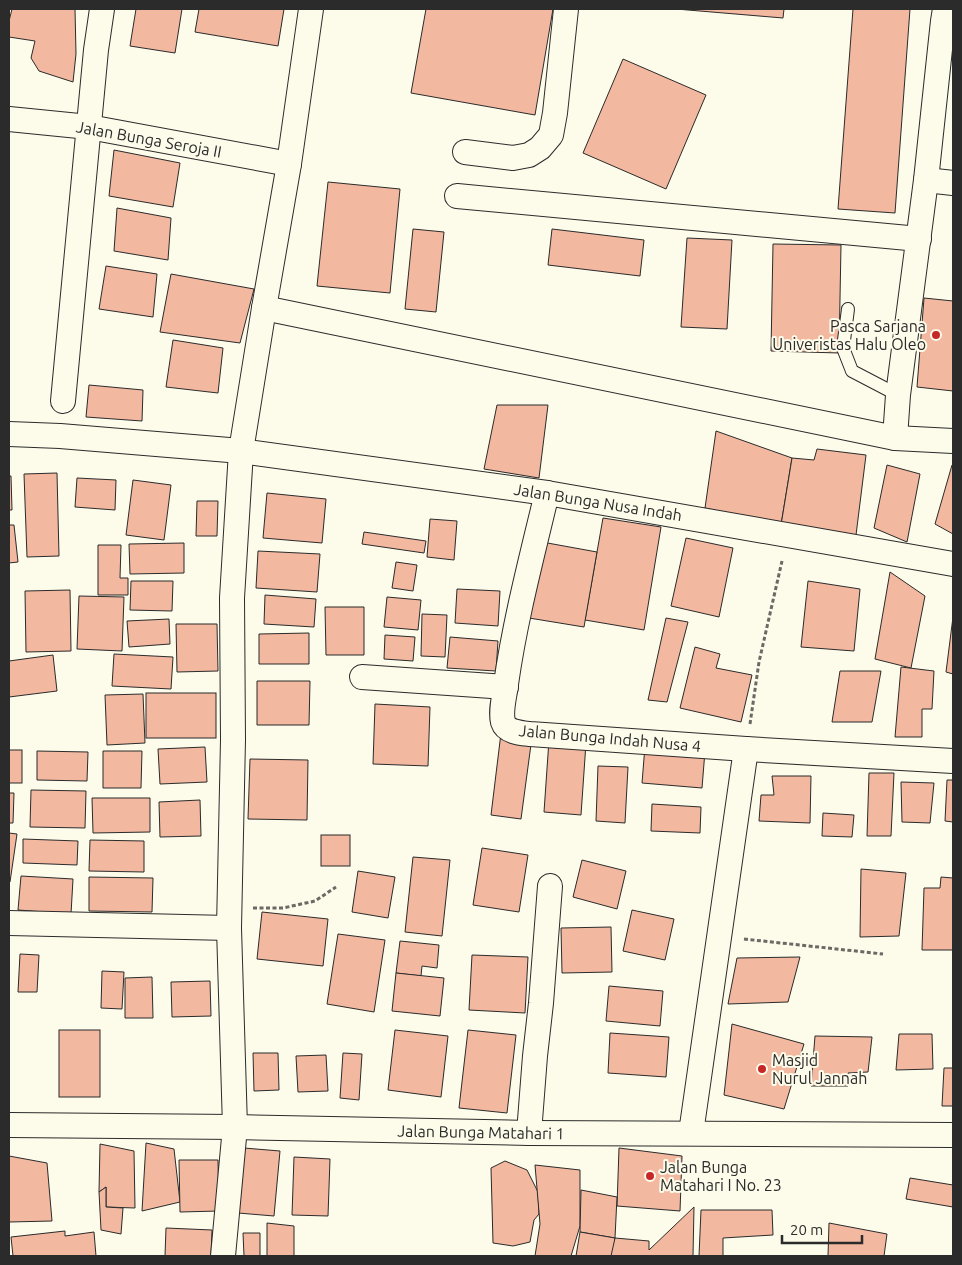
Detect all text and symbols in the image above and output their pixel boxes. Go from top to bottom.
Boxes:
street label: Jalan Bunga Seroja II [75,117,223,161]
place label: Pasca Sarjana Univeristas Halu Oleo [772,317,926,353]
marker: Pasca Sarjana Univeristas Halu Oleo [930,329,942,341]
street label: Jalan Bunga Nusa Indah [513,480,683,524]
street label: Jalan Bunga Indah Nusa 4 [518,721,702,755]
place label: Masjid Nurul Jannah [772,1051,867,1087]
marker: Masjid Nurul Jannah [756,1063,768,1075]
street label: Jalan Bunga Matahari 1 [397,1122,565,1142]
place label: Jalan Bunga Matahari I No. 23 [660,1158,782,1194]
marker: Jalan Bunga Matahari I No. 23 [644,1170,656,1182]
scale bar [782,1212,862,1244]
text: 20 m [790,1221,823,1238]

